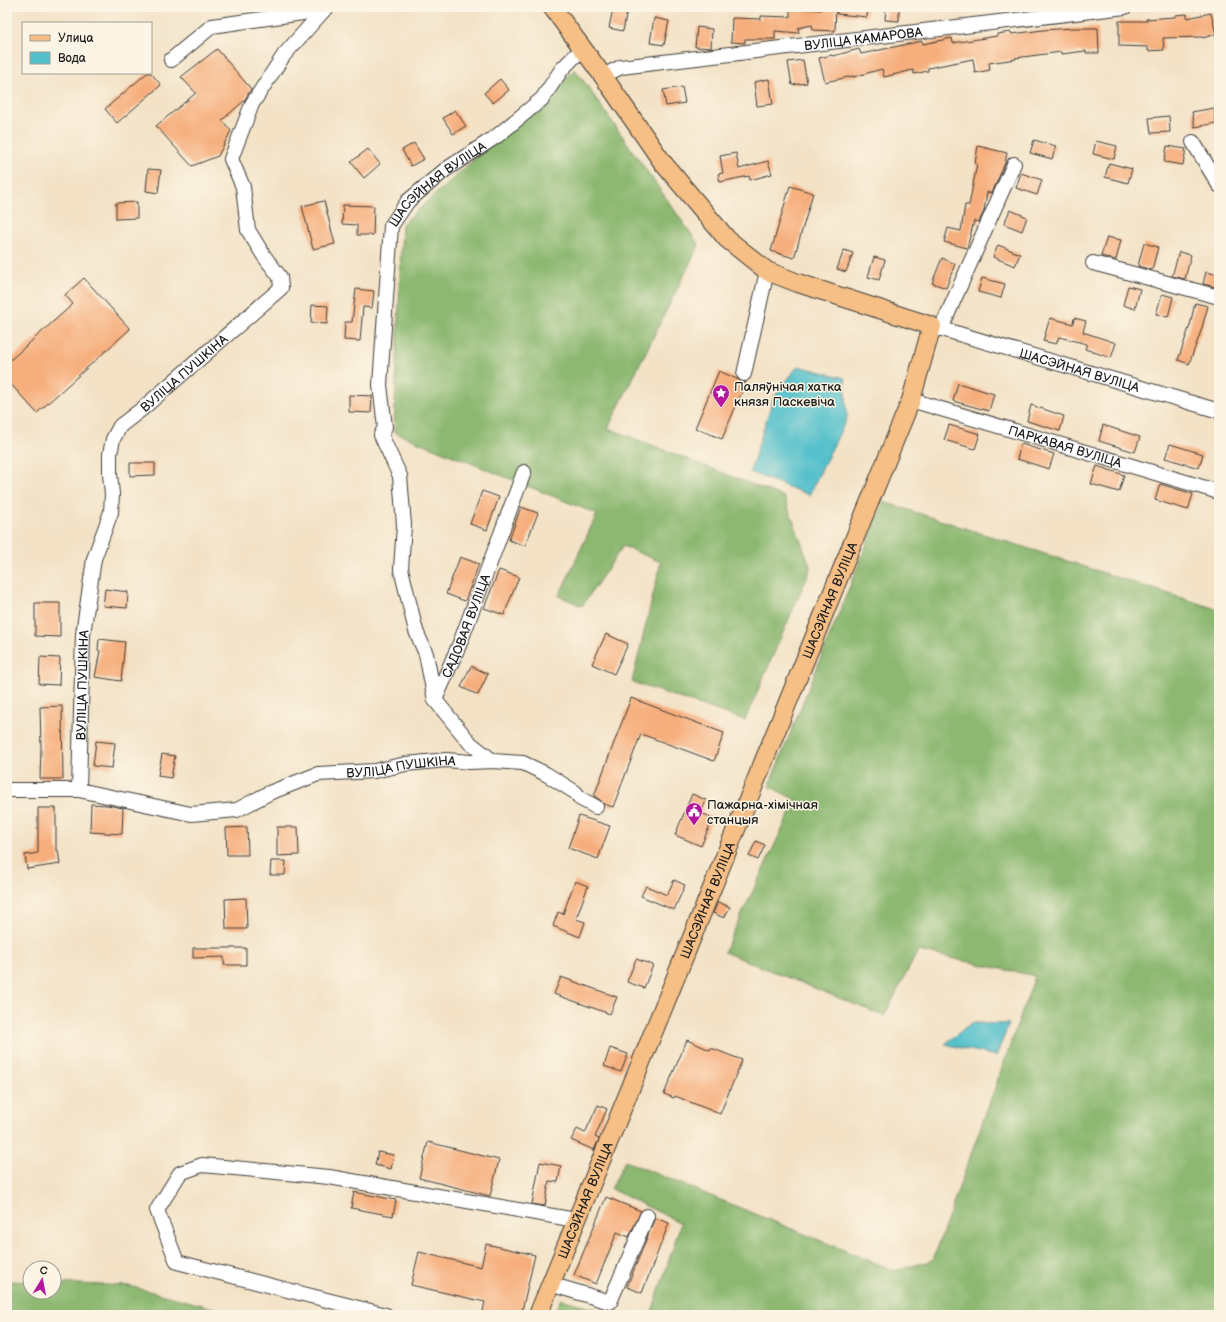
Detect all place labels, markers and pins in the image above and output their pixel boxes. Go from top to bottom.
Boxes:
place label: Паляўнічая хатка князя Паскевіча [734,379,842,410]
place icon: Паляўнічая хатка князя Паскевіча [711,383,731,408]
place label: Пажарна-хімічная станцыя [707,797,818,828]
public building icon: Пажарна-хімічная станцыя [684,801,704,826]

